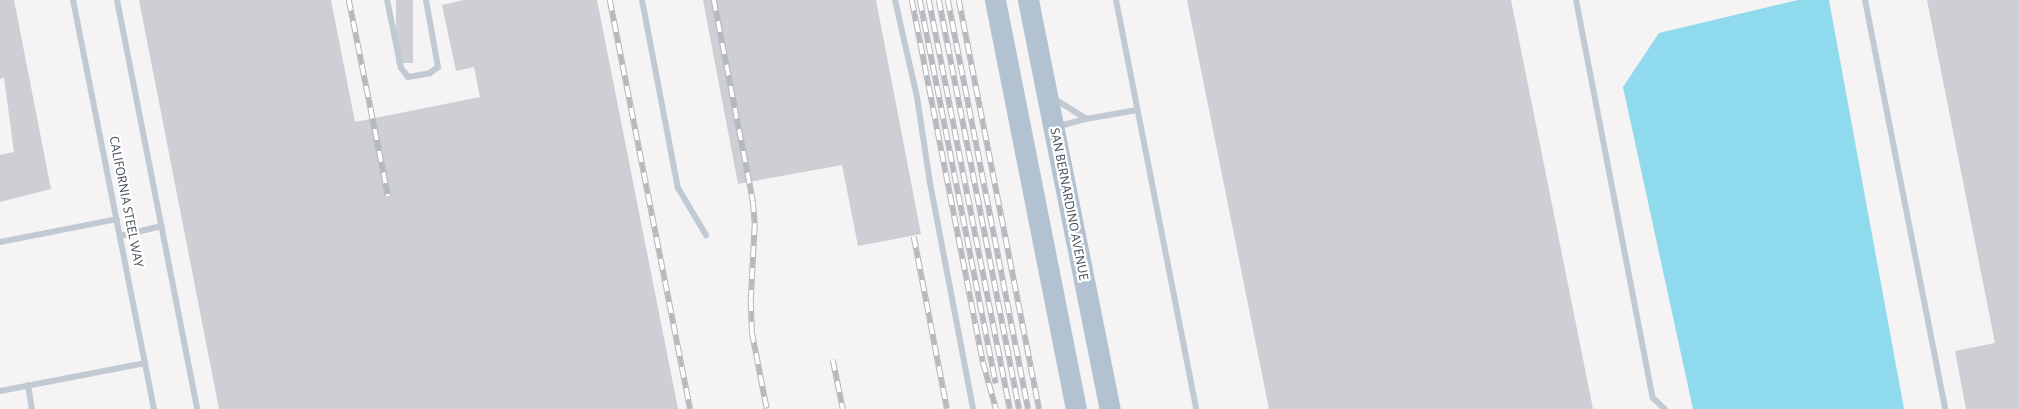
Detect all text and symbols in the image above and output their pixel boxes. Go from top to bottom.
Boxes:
street label: SAN BERNARDINO AVENUE [1046,126,1092,282]
street label: CALIFORNIA STEEL WAY [105,135,147,269]

